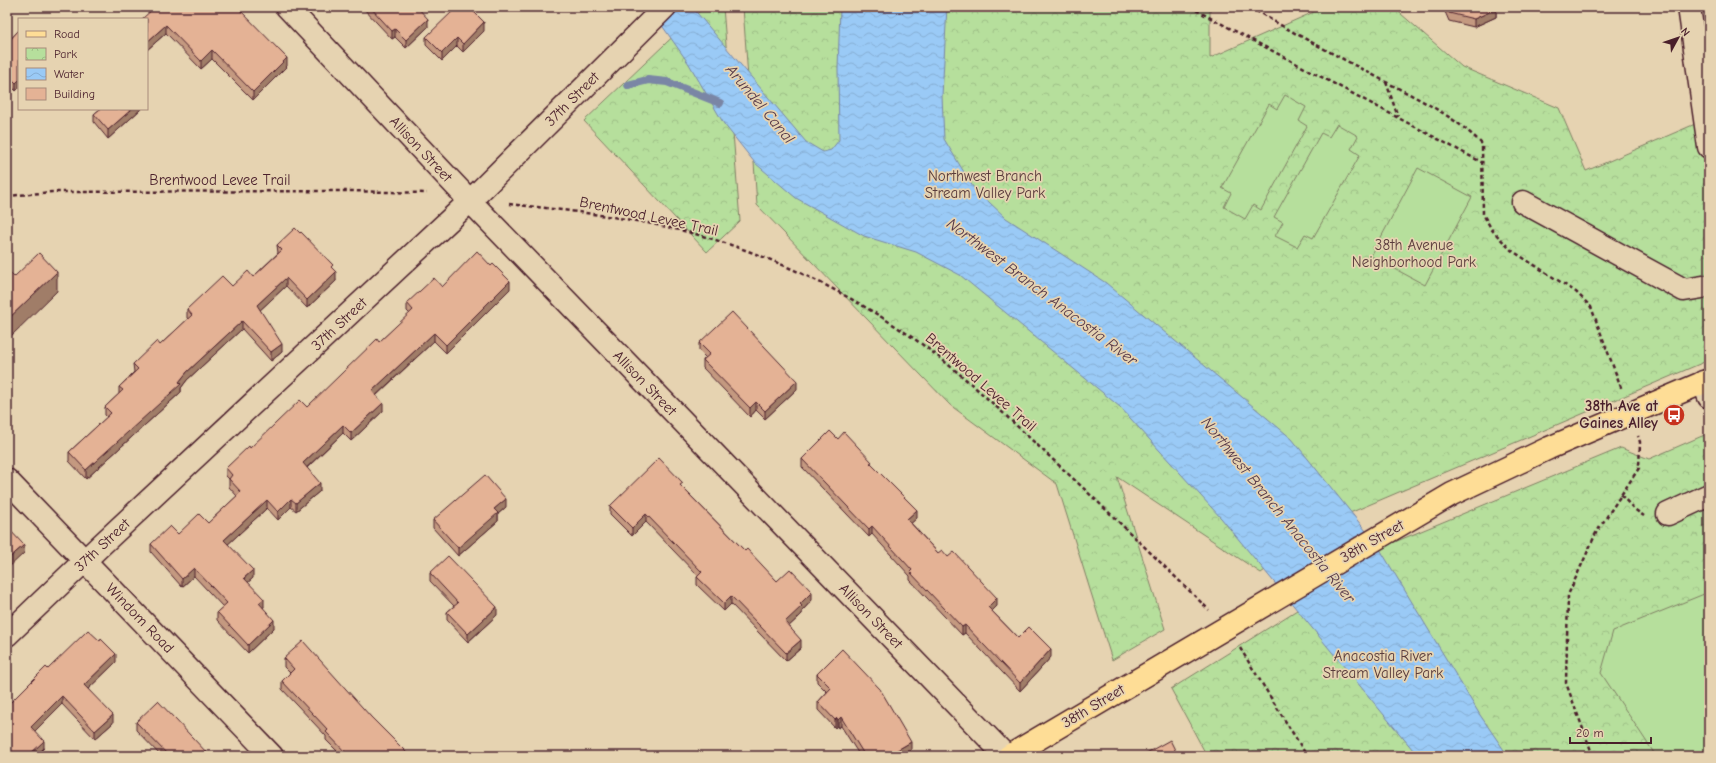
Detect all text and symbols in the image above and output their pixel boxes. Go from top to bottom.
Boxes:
legend [18,18,148,110]
north arrow [1658,18,1698,58]
text: N [1678,25,1693,39]
text: Road [54,27,80,41]
text: Park [54,47,77,61]
water label: Arundel Canal [721,60,798,147]
text: Water [54,67,84,81]
street label: 37th Street [541,68,603,130]
text: Building [54,87,95,101]
street label: Allison Street [386,112,457,186]
park label: Northwest Branch Stream Valley Park [925,167,1046,202]
street label: Brentwood Levee Trail [149,171,291,189]
street label: Brentwood Levee Trail [578,193,720,239]
water label: Northwest Branch Anacostia River [943,214,1141,370]
park label: 38th Avenue Neighborhood Park [1352,236,1477,271]
street label: 37th Street [307,293,371,354]
street label: Brentwood Levee Trail [922,329,1040,435]
street label: Allison Street [609,347,681,420]
place label: 38th Ave at Gaines Alley [1579,397,1659,432]
bus stop icon: 38th Ave at Gaines Alley [1661,402,1687,428]
water label: Northwest Branch Anacostia River [1197,413,1359,607]
street label: 37th Street [70,514,134,575]
street label: 38th Street [1337,515,1408,566]
street label: Windom Road [102,579,178,657]
street label: Allison Street [835,580,907,653]
park label: Anacostia River Stream Valley Park [1323,647,1444,682]
street label: 38th Street [1058,680,1128,732]
scale bar [1570,719,1651,745]
text: 20 m [1576,726,1604,740]

